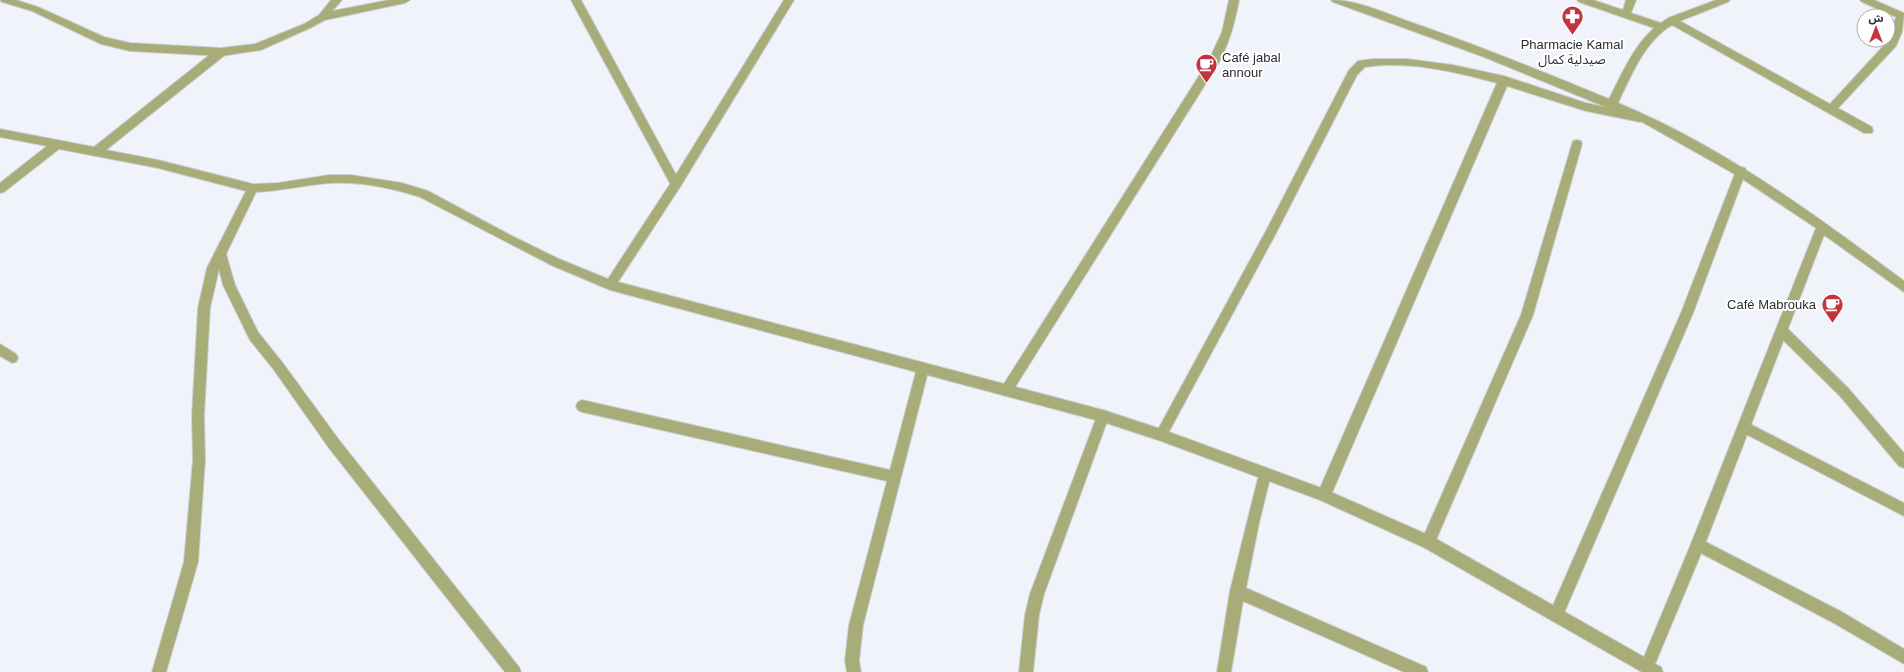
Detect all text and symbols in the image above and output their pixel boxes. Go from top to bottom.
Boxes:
pharmacy icon: Pharmacie Kamal صيدلية كمال [1559,3,1585,36]
north arrow [1856,8,1896,48]
text: ش [1868,12,1884,25]
place label: Pharmacie Kamal صيدلية كمال [1521,37,1623,68]
place label: Café jabal annour [1222,50,1281,80]
cafe icon: Café jabal annour [1194,51,1220,84]
cafe icon: Café Mabrouka [1819,291,1845,324]
place label: Café Mabrouka [1727,297,1817,312]

